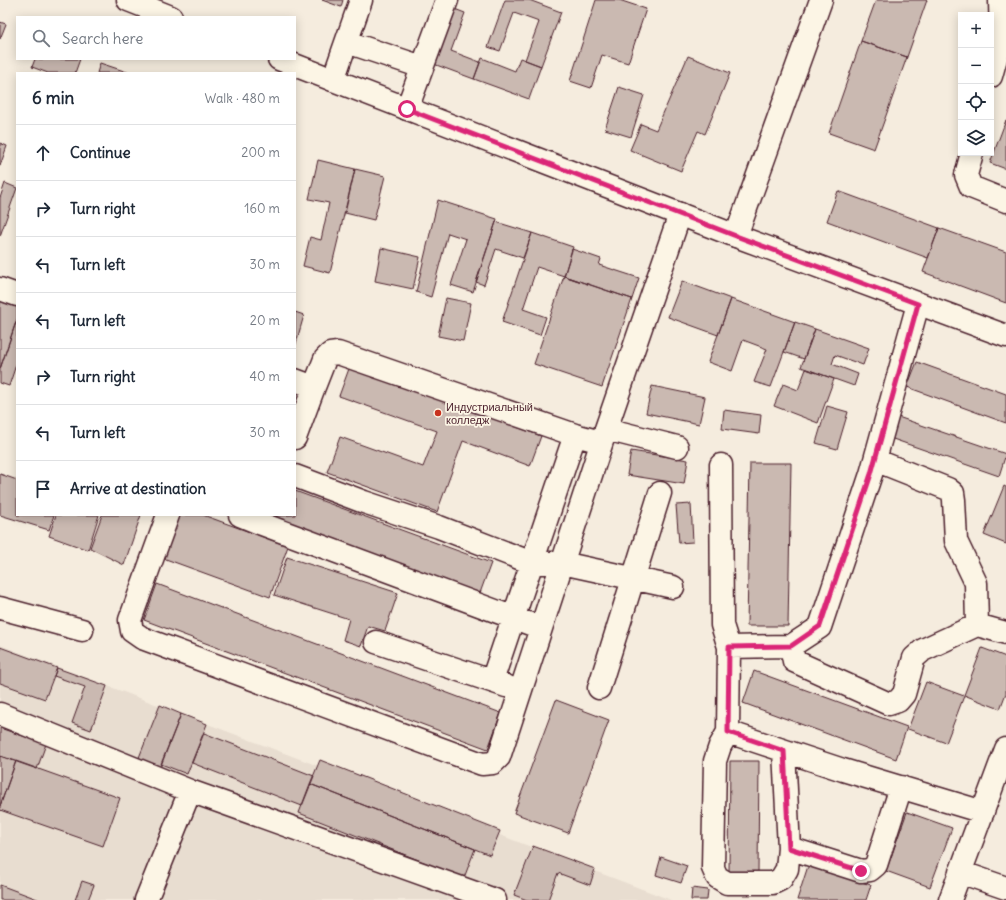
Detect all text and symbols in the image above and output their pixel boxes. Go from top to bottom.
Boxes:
map controls [958,12,994,156]
button: + [958,12,994,48]
search box [16,16,296,60]
icon: search [30,27,52,49]
text: Search here [62,29,143,48]
button: − [958,48,994,84]
button: locate [958,84,994,120]
text: 6 min [32,87,74,109]
text: Walk · 480 m [205,90,280,107]
route start [398,100,416,118]
button: layers [958,120,994,156]
icon: ahead [32,142,54,164]
text: Continue [70,143,131,162]
text: 200 m [241,144,280,161]
icon: right [32,198,54,220]
text: Turn right [70,199,135,218]
text: 160 m [244,200,280,217]
icon: left [32,254,54,276]
text: Turn left [70,255,125,274]
text: 30 m [250,256,280,273]
icon: left [32,310,54,332]
text: Turn left [70,311,125,330]
text: 20 m [250,312,280,329]
icon: right [32,366,54,388]
text: Turn right [70,367,135,386]
text: 40 m [249,368,280,385]
place label: Индустриальный колледж [446,400,533,427]
marker: Индустриальный колледж [433,408,443,418]
icon: left [32,422,54,444]
text: Turn left [70,423,125,442]
text: 30 m [250,424,280,441]
icon: arrive [32,478,54,500]
text: Arrive at destination [70,479,206,498]
route end [852,862,870,880]

